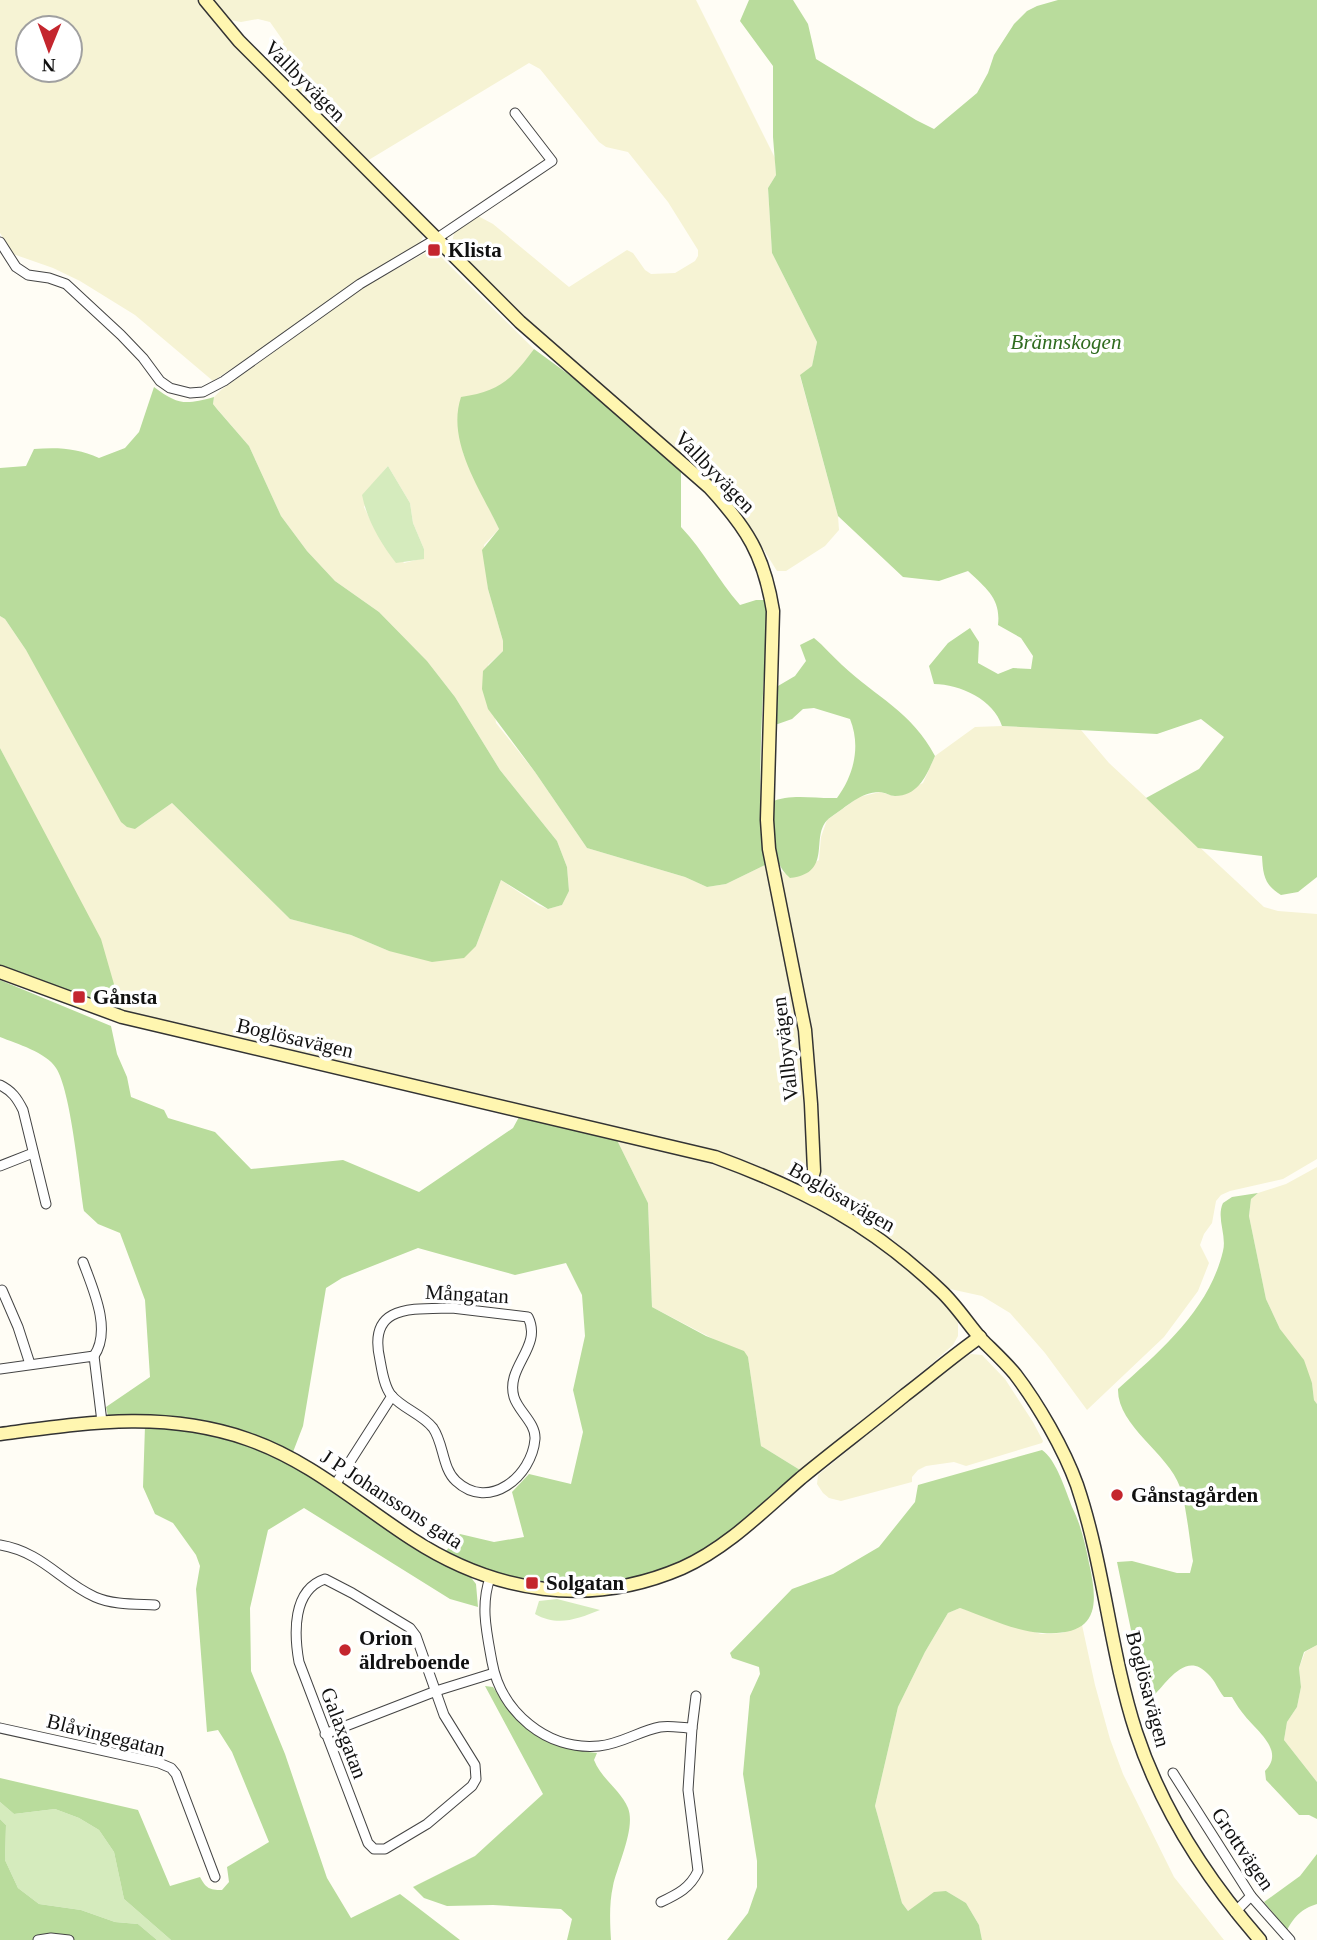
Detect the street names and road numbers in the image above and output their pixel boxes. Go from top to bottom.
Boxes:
street label: Vallbyvägen [259,35,351,127]
street label: Vallbyvägen [670,426,760,518]
street label: Vallbyvägen [767,995,803,1103]
street label: Boglösavägen [234,1013,356,1063]
street label: Boglösavägen [784,1157,900,1237]
street label: Mångatan [424,1280,510,1308]
street label: J P Johanssons gata [317,1444,468,1554]
street label: Boglösavägen [1121,1628,1175,1750]
street label: Galaxgatan [316,1684,373,1782]
street label: Blåvingegatan [44,1709,168,1761]
street label: Grottvägen [1207,1803,1280,1895]

